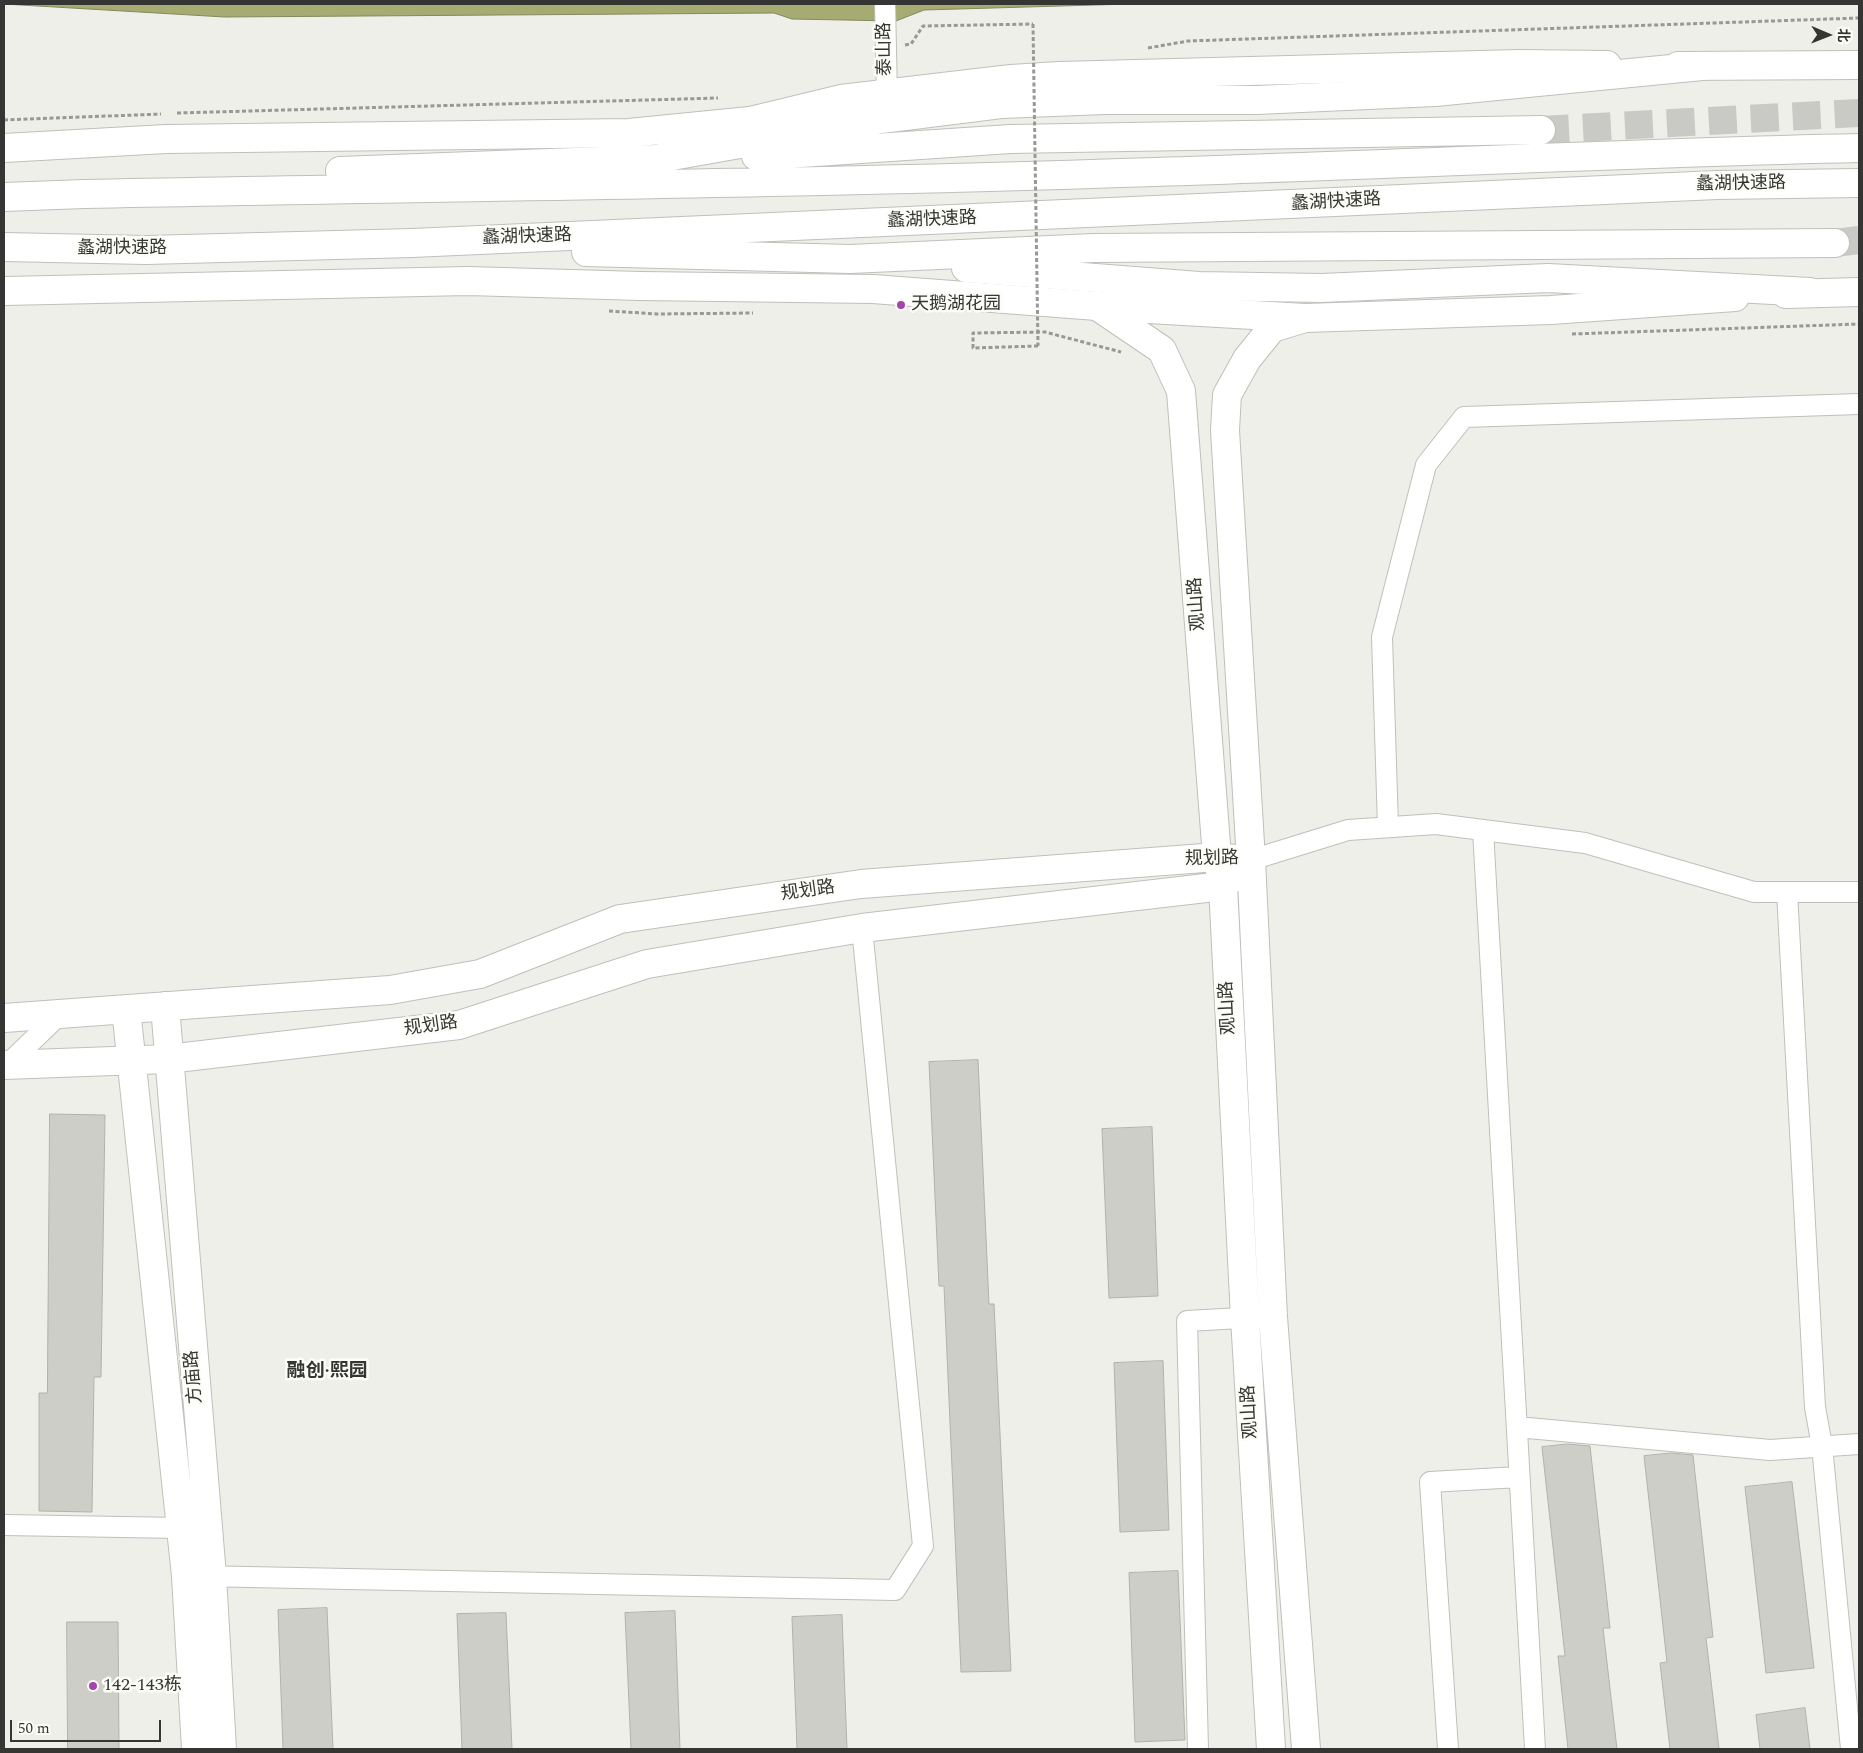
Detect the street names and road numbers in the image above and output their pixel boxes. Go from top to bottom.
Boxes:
street label: 泰山路 [875,22,897,76]
street label: 蠡湖快速路 [1696,173,1786,197]
street label: 蠡湖快速路 [1290,190,1382,216]
street label: 蠡湖快速路 [887,209,977,233]
street label: 蠡湖快速路 [482,226,572,250]
street label: 蠡湖快速路 [77,238,167,260]
street label: 观山路 [1185,576,1211,632]
street label: 规划路 [1185,849,1239,871]
street label: 规划路 [780,878,836,906]
street label: 观山路 [1217,980,1241,1036]
street label: 规划路 [403,1013,459,1041]
street label: 方庙路 [182,1349,208,1405]
street label: 观山路 [1239,1384,1263,1440]

